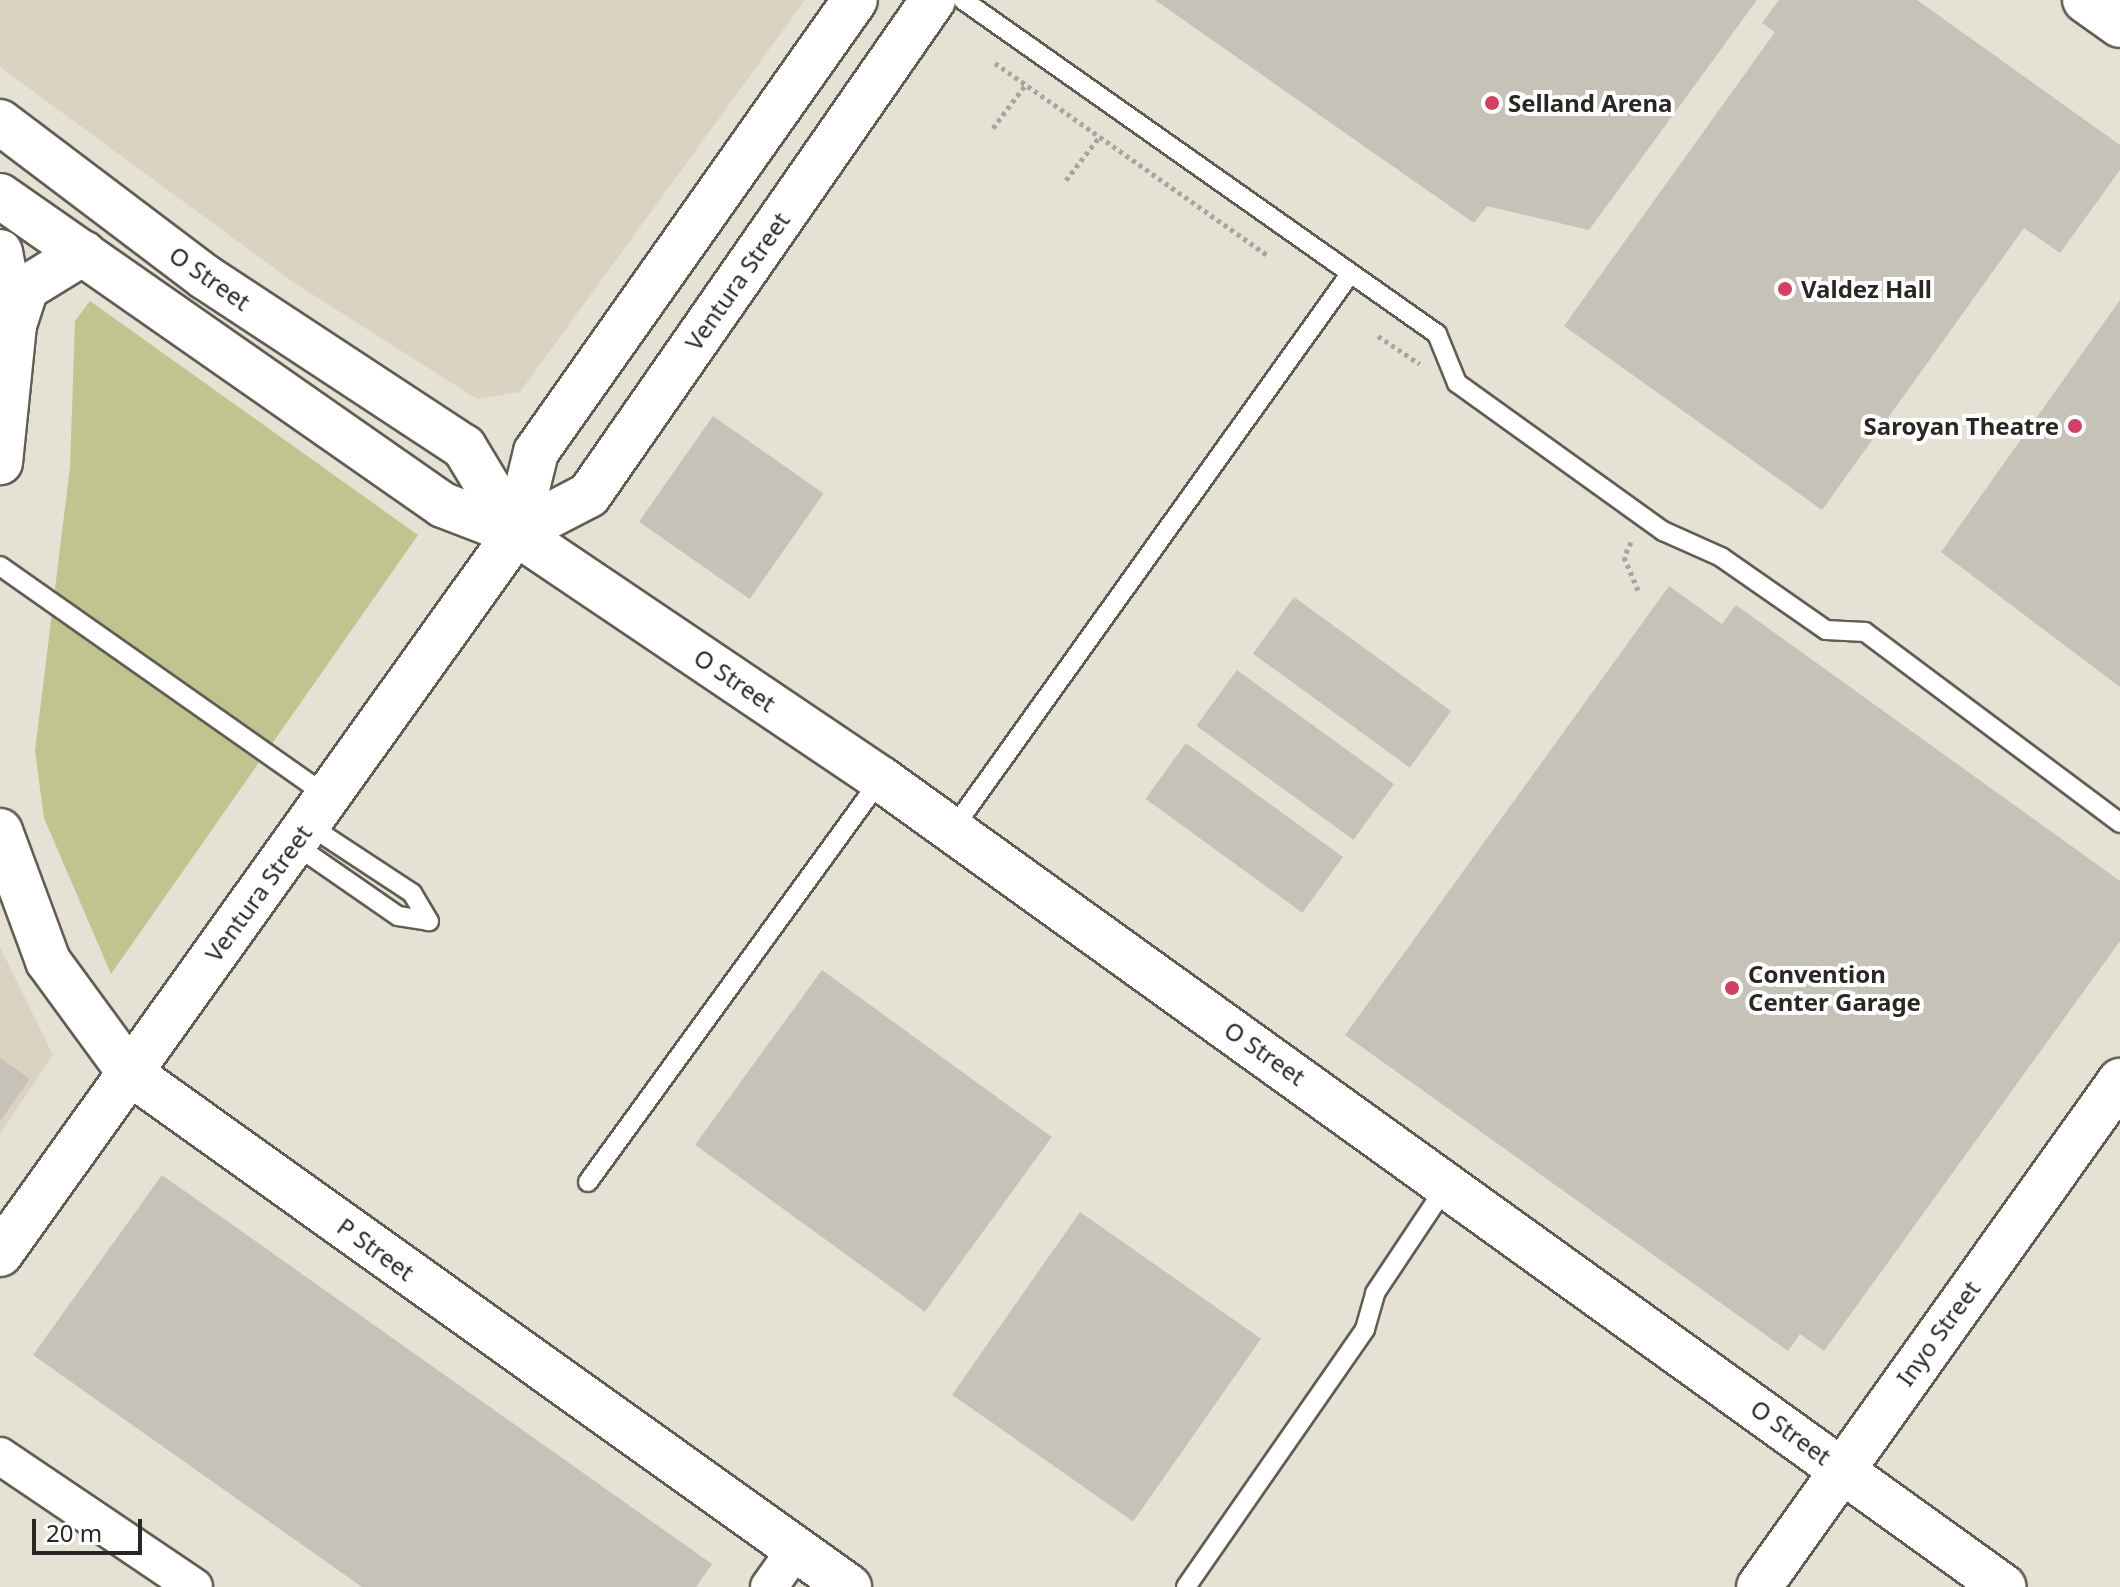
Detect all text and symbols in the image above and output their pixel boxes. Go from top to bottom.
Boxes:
place label: Selland Arena [1508,89,1672,117]
marker: Selland Arena [1483,94,1501,112]
street label: Ventura Street [679,206,795,356]
street label: O Street [164,240,256,316]
place label: Valdez Hall [1801,275,1932,303]
marker: Valdez Hall [1776,280,1794,298]
place label: Saroyan Theatre [1864,412,2059,440]
marker: Saroyan Theatre [2066,417,2084,435]
street label: O Street [689,642,781,718]
street label: Ventura Street [199,819,317,967]
place label: Convention Center Garage [1748,960,1921,1016]
marker: Convention Center Garage [1723,979,1741,997]
street label: O Street [1219,1015,1311,1091]
street label: P Street [332,1212,420,1286]
street label: Inyo Street [1890,1275,1986,1391]
street label: O Street [1745,1393,1837,1471]
scale bar [36,1503,146,1553]
text: 20 m [46,1516,102,1549]

